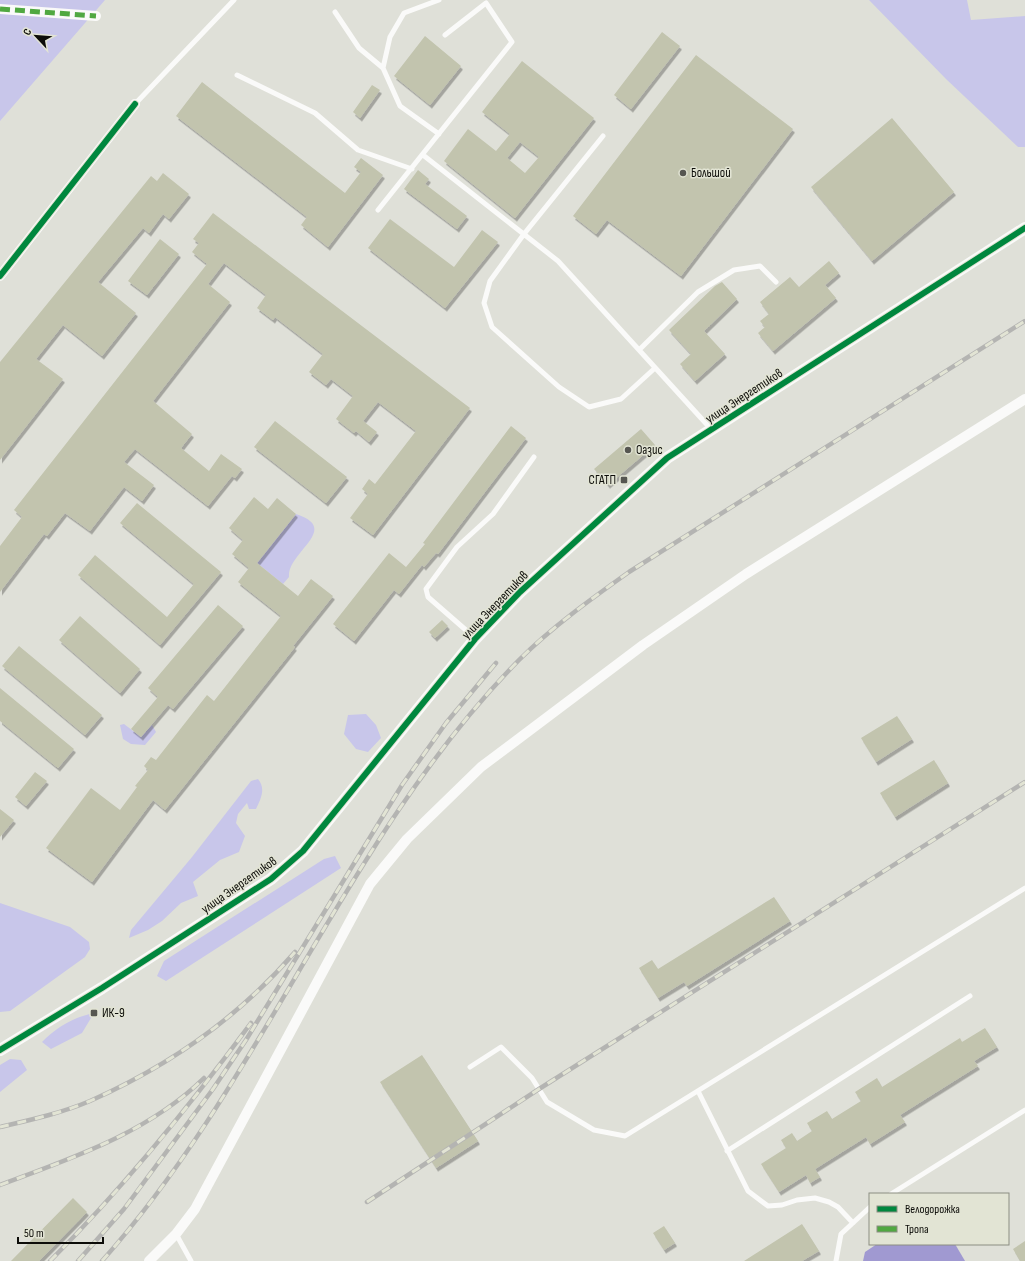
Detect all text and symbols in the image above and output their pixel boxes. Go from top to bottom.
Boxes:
north arrow [16,16,56,56]
text: С [20,26,35,37]
place label: Большой [691,165,731,181]
marker: Большой [678,168,688,178]
street label: улица Энергетиков [702,365,786,427]
place label: Оазис [636,442,663,458]
marker: Оазис [623,445,633,455]
place label: СГАТП [589,472,616,488]
marker: СГАТП [619,475,629,485]
street label: улица Энергетиков [458,567,532,643]
street label: улица Энергетиков [198,853,280,917]
place label: ИК-9 [102,1005,125,1021]
marker: ИК-9 [89,1008,99,1018]
legend [869,1193,1009,1245]
text: Велодорожка [905,1202,960,1217]
scale bar [18,1219,103,1245]
text: Тропа [905,1222,929,1237]
text: 50 m [24,1226,44,1241]

